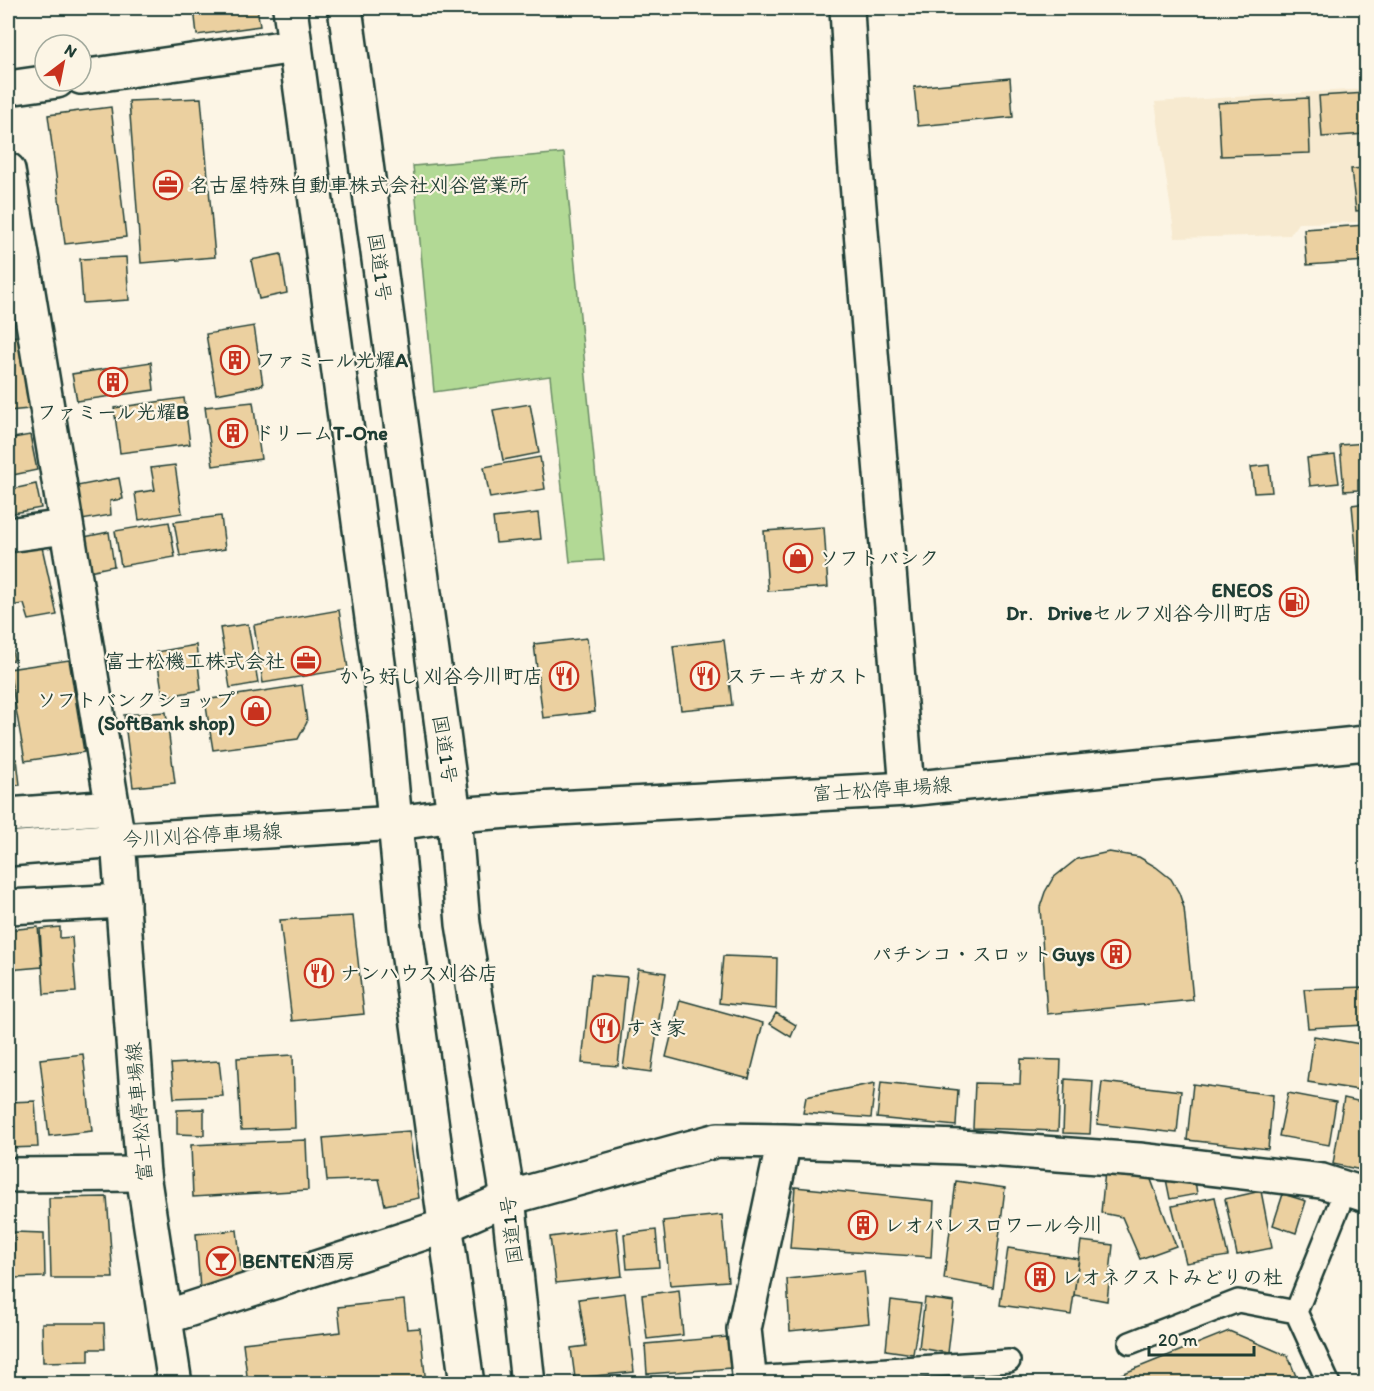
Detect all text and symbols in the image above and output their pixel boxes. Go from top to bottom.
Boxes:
north arrow [33,33,93,93]
text: N [61,40,80,62]
office icon: 名古屋特殊自動車株式会社刈谷営業所 [152,169,184,201]
place label: 名古屋特殊自動車株式会社刈谷営業所 [189,173,529,197]
street label: 国道1号 [363,231,397,303]
building icon: ファミール光耀A [219,344,251,376]
place label: ファミール光耀A [256,348,408,372]
building icon: ファミール光耀B [97,366,129,398]
place label: ファミール光耀B [37,400,189,424]
building icon: ドリームT-One [217,417,249,449]
place label: ドリームT-One [254,421,388,445]
shop icon: ソフトバンク [782,542,814,574]
place label: ソフトバンク [819,546,939,570]
place label: ENEOS Dr．Driveセルフ刈谷今川町店 [1006,578,1273,625]
fuel station icon: ENEOS Dr．Driveセルフ刈谷今川町店 [1278,586,1310,618]
office icon: 富士松機工株式会社 [290,645,322,677]
place label: 富士松機工株式会社 [105,649,285,673]
restaurant icon: から好し 刈谷今川町店 [548,660,580,692]
restaurant icon: ステーキガスト [689,660,721,692]
place label: から好し 刈谷今川町店 [339,664,543,688]
place label: ステーキガスト [726,664,869,688]
place label: ソフトバンクショップ (SoftBank shop) [37,688,235,736]
shop icon: ソフトバンクショップ (SoftBank shop) [240,695,272,727]
street label: 国道1号 [428,713,462,785]
street label: 富士松停車場線 [811,772,953,806]
street label: 今川刈谷停車場線 [121,819,283,851]
building icon: パチンコ・スロットGuys [1100,938,1132,970]
place label: パチンコ・スロットGuys [872,942,1095,967]
restaurant icon: ナンハウス刈谷店 [303,957,335,989]
place label: ナンハウス刈谷店 [340,961,498,985]
restaurant icon: すき家 [589,1012,621,1044]
place label: すき家 [626,1016,686,1040]
street label: 富士松停車場線 [121,1041,157,1183]
street label: 国道1号 [495,1194,527,1266]
building icon: レオパレスロワール今川 [847,1209,879,1241]
place label: レオパレスロワール今川 [884,1213,1103,1237]
bar icon: BENTEN酒房 [205,1245,237,1277]
place label: BENTEN酒房 [242,1249,355,1273]
building icon: レオネクストみどりの杜 [1024,1261,1056,1293]
place label: レオネクストみどりの杜 [1061,1265,1283,1289]
scale bar [1149,1319,1254,1357]
text: 20 m [1158,1329,1198,1351]

